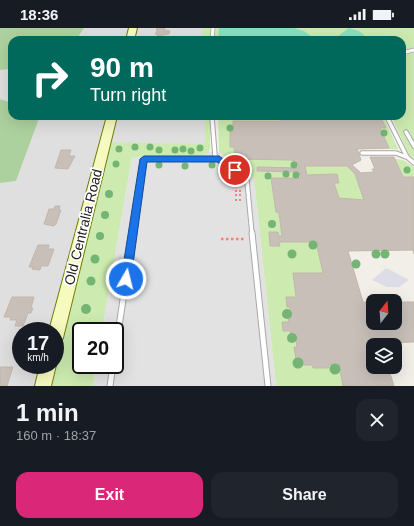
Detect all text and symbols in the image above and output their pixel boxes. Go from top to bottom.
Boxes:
text: 18:36 [20,6,58,23]
icon: right [24,52,76,104]
text: 90 m [90,52,154,83]
text: Turn right [90,85,166,105]
pin [218,153,252,187]
icon: arrive [224,159,246,181]
street label: Old Centralia Road [61,167,105,287]
position arrow [105,258,147,300]
north arrow [366,294,402,330]
map controls [366,294,402,374]
speed limit sign: 20 [72,322,124,374]
text: 17 [27,332,49,354]
button: layers [366,338,402,374]
text: km/h [27,352,49,363]
text: 1 min [16,399,79,426]
button: close [356,399,398,441]
text: 160 m · 18:37 [16,428,96,443]
button: Exit [16,472,203,518]
button: Share [211,472,398,518]

